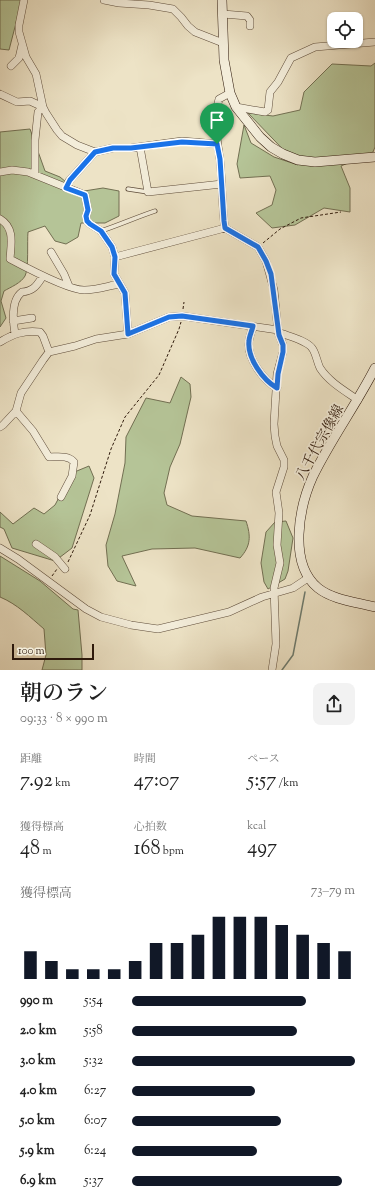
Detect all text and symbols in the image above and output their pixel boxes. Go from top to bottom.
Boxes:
map controls [327,12,363,48]
button: locate [327,12,363,48]
pin [200,103,234,144]
icon: arrive [206,109,228,131]
street label: 八千代宗像線 [292,401,350,485]
scale bar [12,642,94,661]
text: 100 m [18,643,45,659]
text: 朝のラン [20,679,108,711]
button: share [313,683,355,725]
text: 09:33 · 8 × 990 m [20,710,108,728]
text: 距離 [20,751,42,767]
text: 時間 [134,751,156,767]
text: ペース [247,751,280,767]
text: 7.92 [20,767,53,796]
text: 47:07 [134,767,179,796]
text: 5:57 [247,767,276,796]
text: km [53,775,70,791]
text: /km [276,775,298,791]
text: kcal [247,818,266,834]
text: 獲得標高 [20,819,64,835]
text: 心拍数 [134,819,167,835]
text: 497 [247,834,277,863]
text: 48 [20,835,40,864]
text: 168 [134,835,160,864]
text: m [40,843,52,859]
text: bpm [160,843,184,859]
text: 73–79 m [311,882,355,900]
text: 獲得標高 [20,885,72,903]
text: 990 m [20,992,53,1010]
text: 5:54 [84,992,103,1010]
text: 2.0 km [20,1022,57,1040]
text: 5:58 [84,1022,103,1040]
text: 3.0 km [20,1052,56,1070]
text: 5:32 [84,1052,103,1070]
text: 4.0 km [20,1082,57,1100]
text: 6:27 [84,1082,106,1100]
text: 5.0 km [20,1112,55,1130]
text: 6:07 [84,1112,107,1130]
text: 5.9 km [20,1142,54,1160]
text: 6:24 [84,1142,106,1160]
text: 6.9 km [20,1172,56,1190]
text: 5:37 [84,1172,104,1190]

